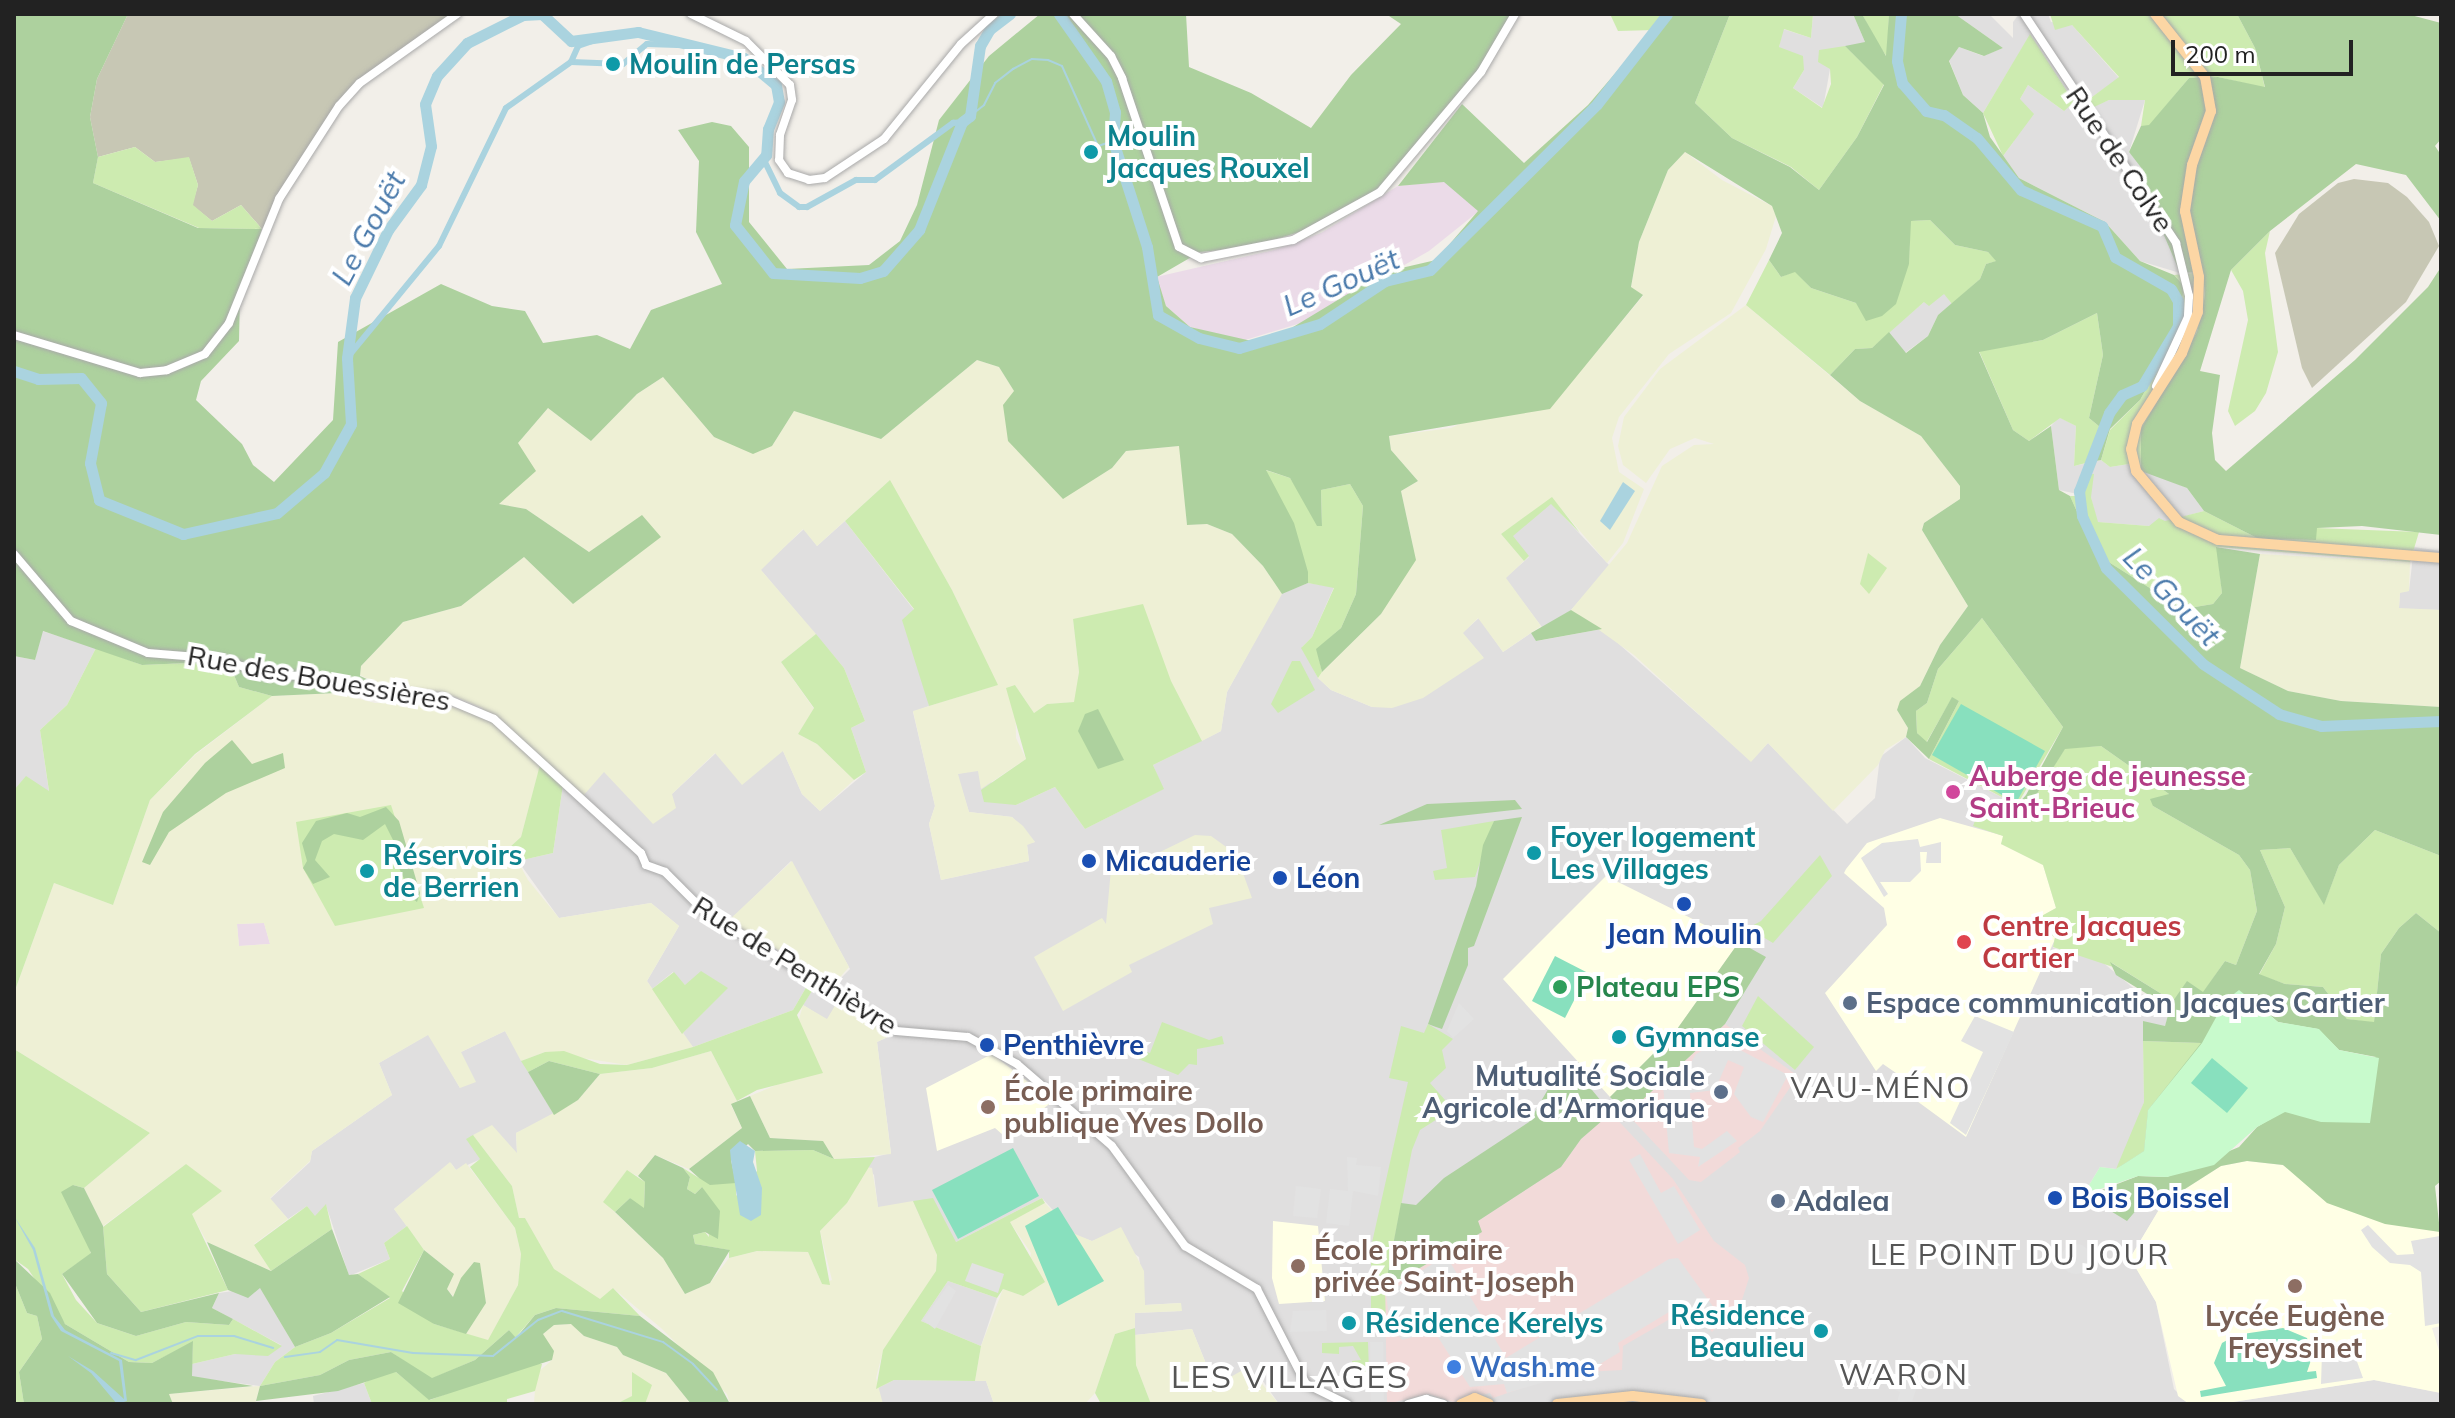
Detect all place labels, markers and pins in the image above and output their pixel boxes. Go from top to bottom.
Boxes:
place label: Moulin de Persas [629,47,856,81]
marker: Moulin de Persas [604,55,622,73]
place label: Moulin Jacques Rouxel [1107,119,1310,185]
marker: Moulin Jacques Rouxel [1082,143,1100,161]
place label: Auberge de jeunesse Saint-Brieuc [1969,759,2246,825]
marker: Auberge de jeunesse Saint-Brieuc [1944,783,1962,801]
place label: Foyer logement Les Villages [1550,820,1755,886]
place label: Réservoirs de Berrien [383,838,523,904]
place label: Micauderie [1105,844,1251,878]
marker: Foyer logement Les Villages [1525,844,1543,862]
marker: Micauderie [1080,852,1098,870]
place label: Léon [1296,861,1360,895]
marker: Réservoirs de Berrien [358,862,376,880]
marker: Léon [1271,869,1289,887]
marker: Jean Moulin [1675,895,1693,913]
place label: Centre Jacques Cartier [1982,909,2182,975]
place label: Jean Moulin [1606,917,1762,951]
marker: Centre Jacques Cartier [1953,931,1975,953]
place label: Plateau EPS [1576,970,1740,1004]
marker: Plateau EPS [1551,978,1569,996]
place label: Espace communication Jacques Cartier [1866,986,2385,1020]
marker: Espace communication Jacques Cartier [1841,994,1859,1012]
place label: Gymnase [1635,1020,1760,1054]
place label: Penthièvre [1003,1028,1144,1062]
marker: Gymnase [1610,1028,1628,1046]
marker: Penthièvre [978,1036,996,1054]
place label: Mutualité Sociale Agricole d'Armorique [1422,1059,1705,1125]
place label: École primaire publique Yves Dollo [1004,1074,1264,1140]
marker: Mutualité Sociale Agricole d'Armorique [1712,1083,1730,1101]
marker: École primaire publique Yves Dollo [979,1098,997,1116]
place label: Bois Boissel [2071,1181,2230,1215]
place label: Adalea [1794,1184,1890,1218]
marker: Bois Boissel [2046,1189,2064,1207]
marker: Adalea [1769,1192,1787,1210]
place label: École primaire privée Saint-Joseph [1314,1233,1575,1299]
marker: École primaire privée Saint-Joseph [1289,1257,1307,1275]
marker: Lycée Eugène Freyssinet [2286,1277,2304,1295]
place label: Résidence Beaulieu [1670,1298,1805,1364]
place label: Lycée Eugène Freyssinet [2205,1299,2385,1365]
place label: Résidence Kerelys [1365,1306,1603,1340]
marker: Résidence Kerelys [1340,1314,1358,1332]
marker: Résidence Beaulieu [1812,1322,1830,1340]
place label: Wash.me [1470,1350,1595,1384]
marker: Wash.me [1445,1358,1463,1376]

